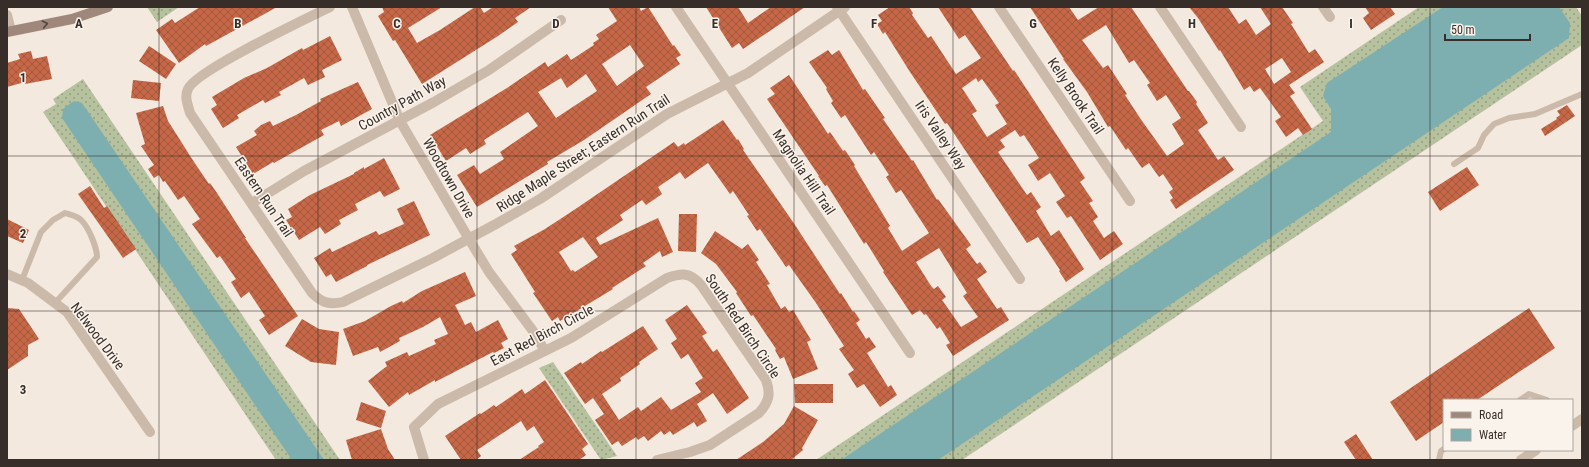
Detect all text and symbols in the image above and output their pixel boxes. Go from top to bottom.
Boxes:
text: A [75,16,83,31]
text: B [234,16,242,31]
text: C [393,16,401,31]
text: D [552,16,560,31]
text: E [712,16,719,31]
text: F [871,16,877,31]
text: G [1029,16,1037,31]
text: H [1188,16,1196,31]
text: I [1349,16,1353,31]
scale bar [1445,16,1530,42]
one-way arrow [42,21,48,29]
text: 50 m [1451,23,1475,37]
street label: Kelly Brook Trail [1045,55,1107,137]
text: 1 [20,70,26,85]
street label: Country Path Way [355,72,449,134]
street label: Ridge Maple Street; Eastern Run Trail [493,91,673,215]
street label: Iris Valley Way [912,98,970,173]
street label: Magnolia Hill Trail [770,126,838,218]
street label: Woodtown Drive [420,135,479,221]
street label: Eastern Run Trail [231,154,297,240]
text: 2 [20,226,27,241]
street label: South Red Birch Circle [702,271,784,382]
street label: Nelwood Drive [68,299,129,373]
street label: East Red Birch Circle [488,301,597,369]
text: 3 [20,382,26,397]
legend [1443,399,1573,451]
text: Road [1479,408,1503,422]
text: Water [1479,428,1507,442]

